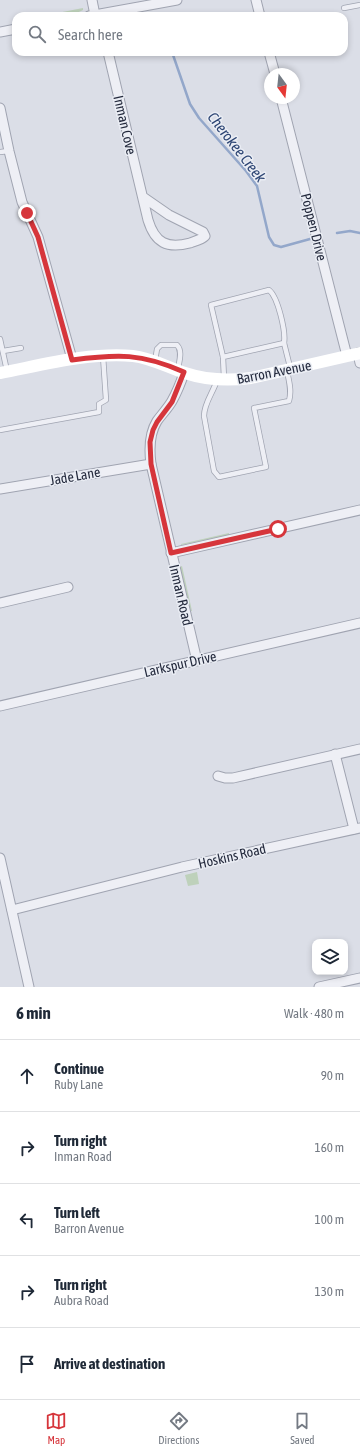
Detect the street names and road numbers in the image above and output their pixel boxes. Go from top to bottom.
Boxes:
street label: Inman Cove [110,94,140,156]
street label: Poppen Drive [298,192,330,262]
street label: Barron Avenue [235,357,313,387]
street label: Jade Lane [49,464,101,488]
street label: Inman Road [166,563,196,627]
street label: Larkspur Drive [142,648,218,680]
street label: Hoskins Road [197,840,267,872]

